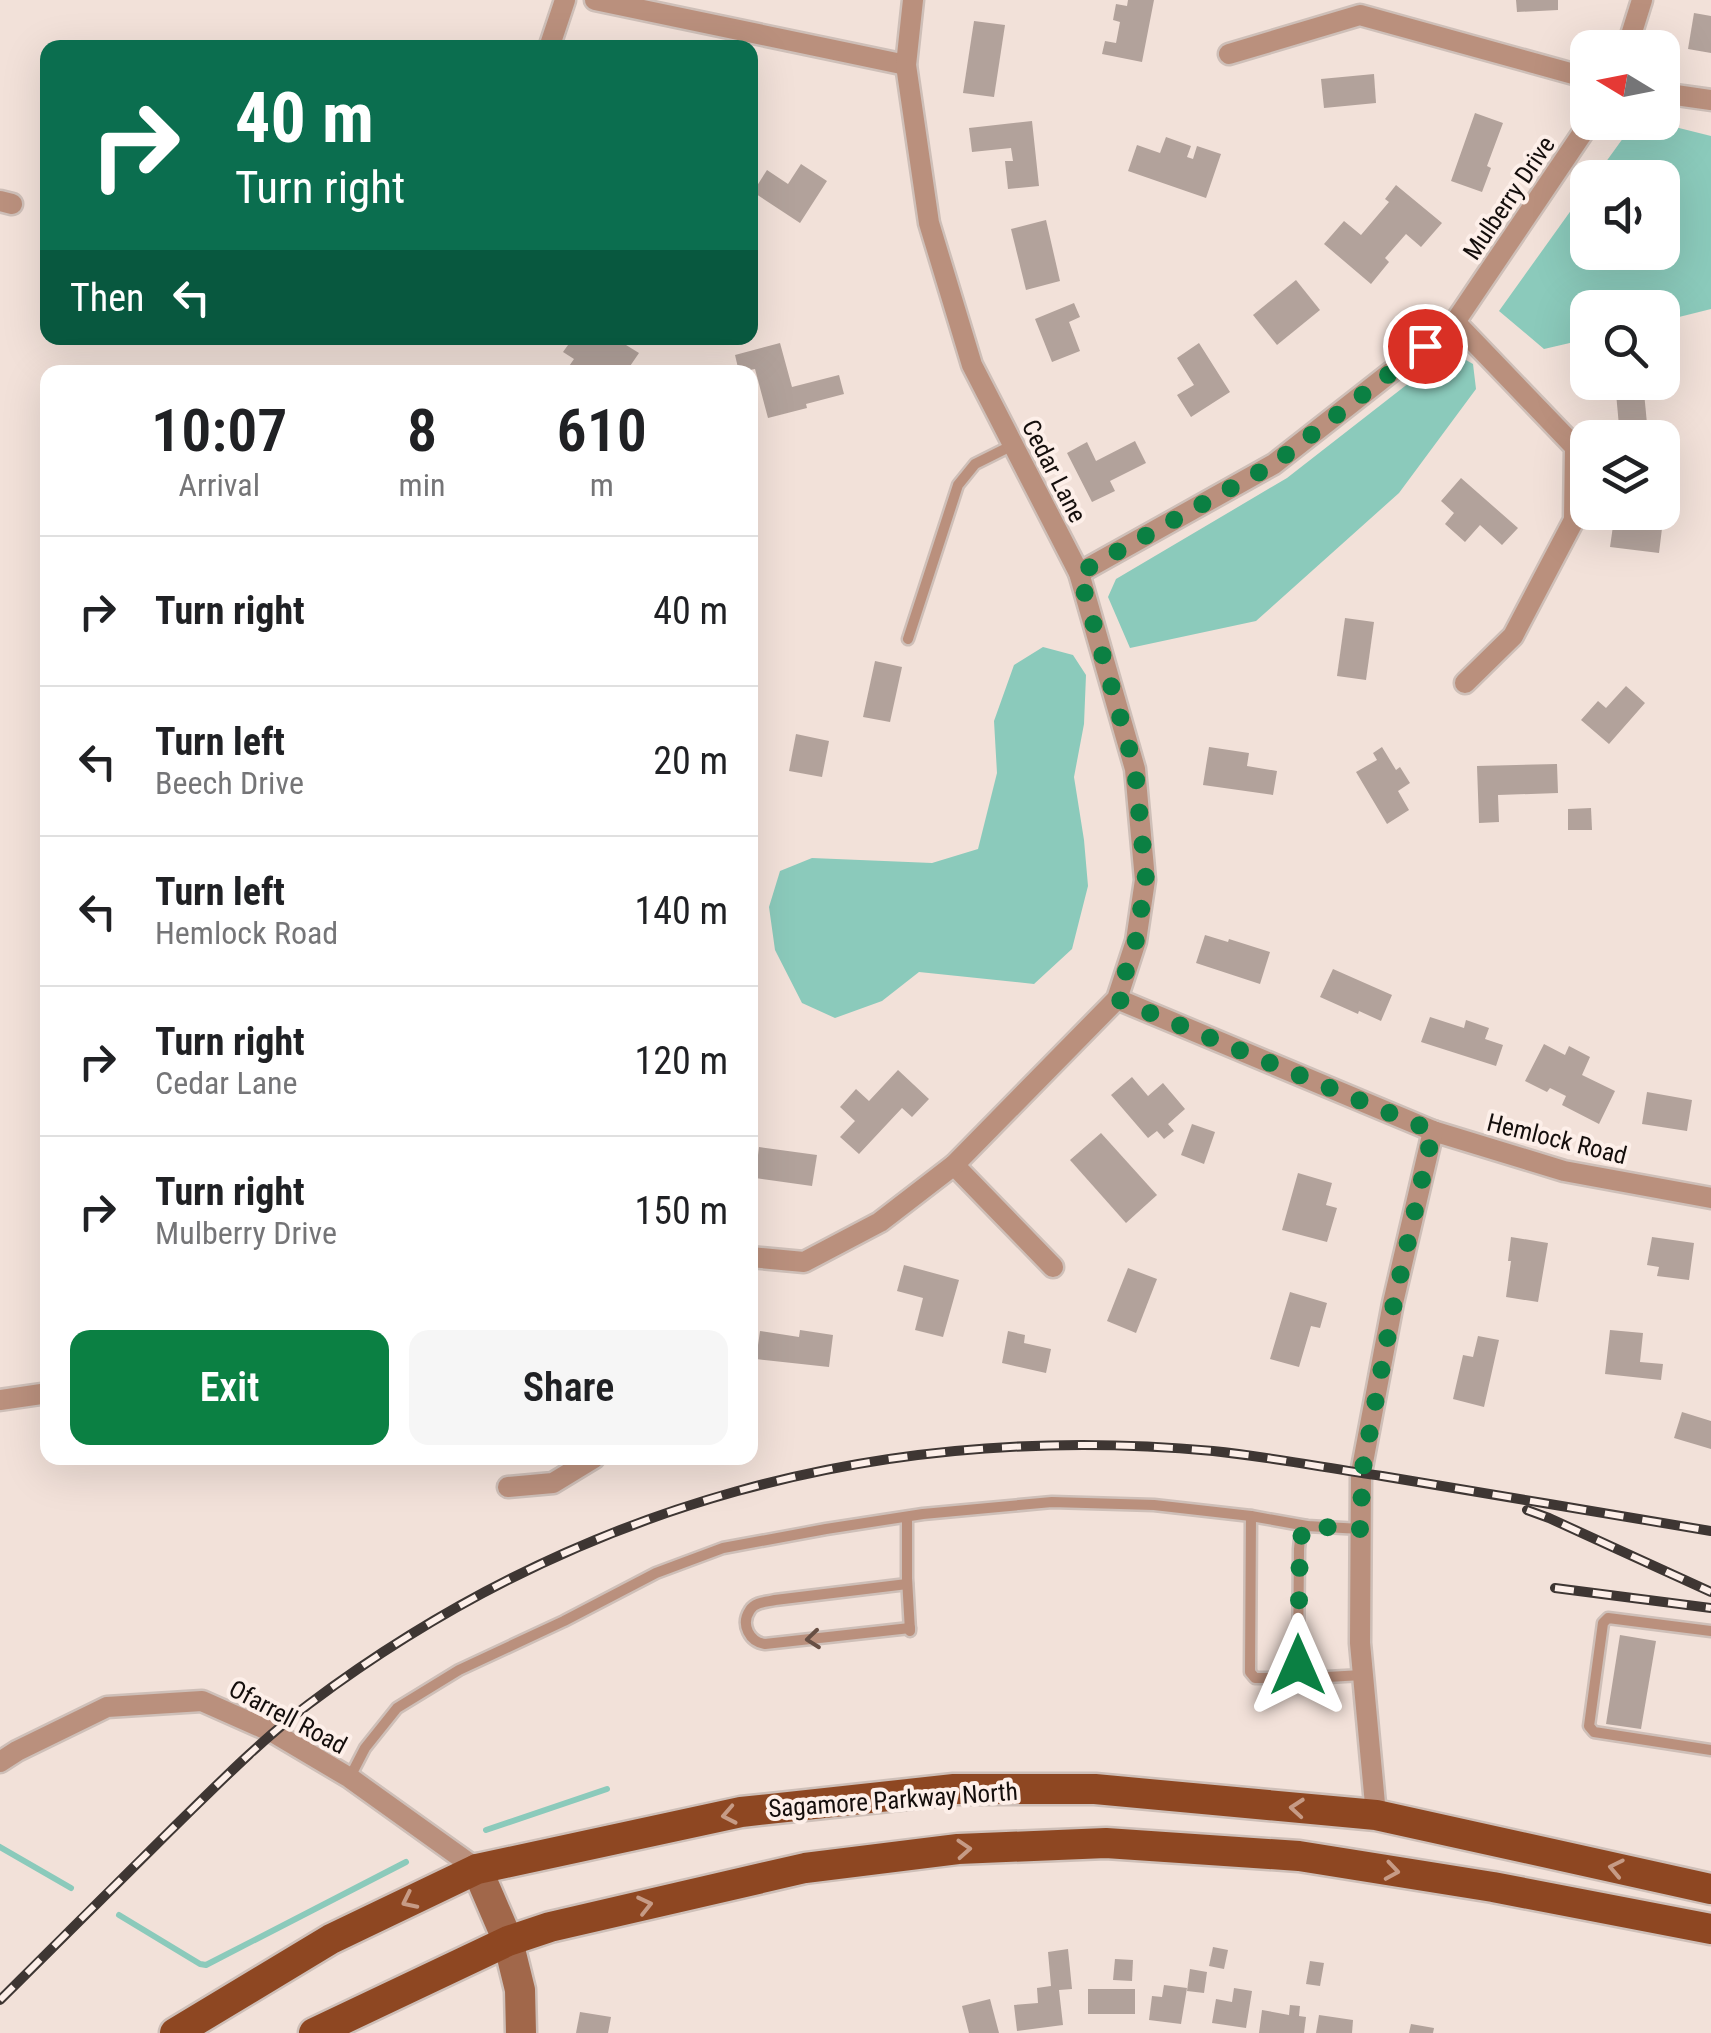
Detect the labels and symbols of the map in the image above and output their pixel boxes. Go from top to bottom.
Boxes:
north arrow [1570,30,1680,140]
street label: Mulberry Drive [1457,131,1561,265]
pin [1383,304,1468,389]
street label: Cedar Lane [1016,415,1092,527]
street label: Hemlock Road [1484,1108,1630,1170]
position arrow [1246,1613,1350,1717]
one-way arrow [805,1628,821,1649]
street label: Ofarrell Road [224,1674,352,1760]
street label: Sagamore Parkway North [767,1777,1019,1823]
one-way arrow [1288,1798,1304,1819]
one-way arrow [721,1803,738,1824]
one-way arrow [957,1839,973,1860]
one-way arrow [1608,1859,1625,1880]
one-way arrow [1384,1860,1401,1881]
one-way arrow [402,1889,420,1908]
one-way arrow [636,1896,653,1917]

